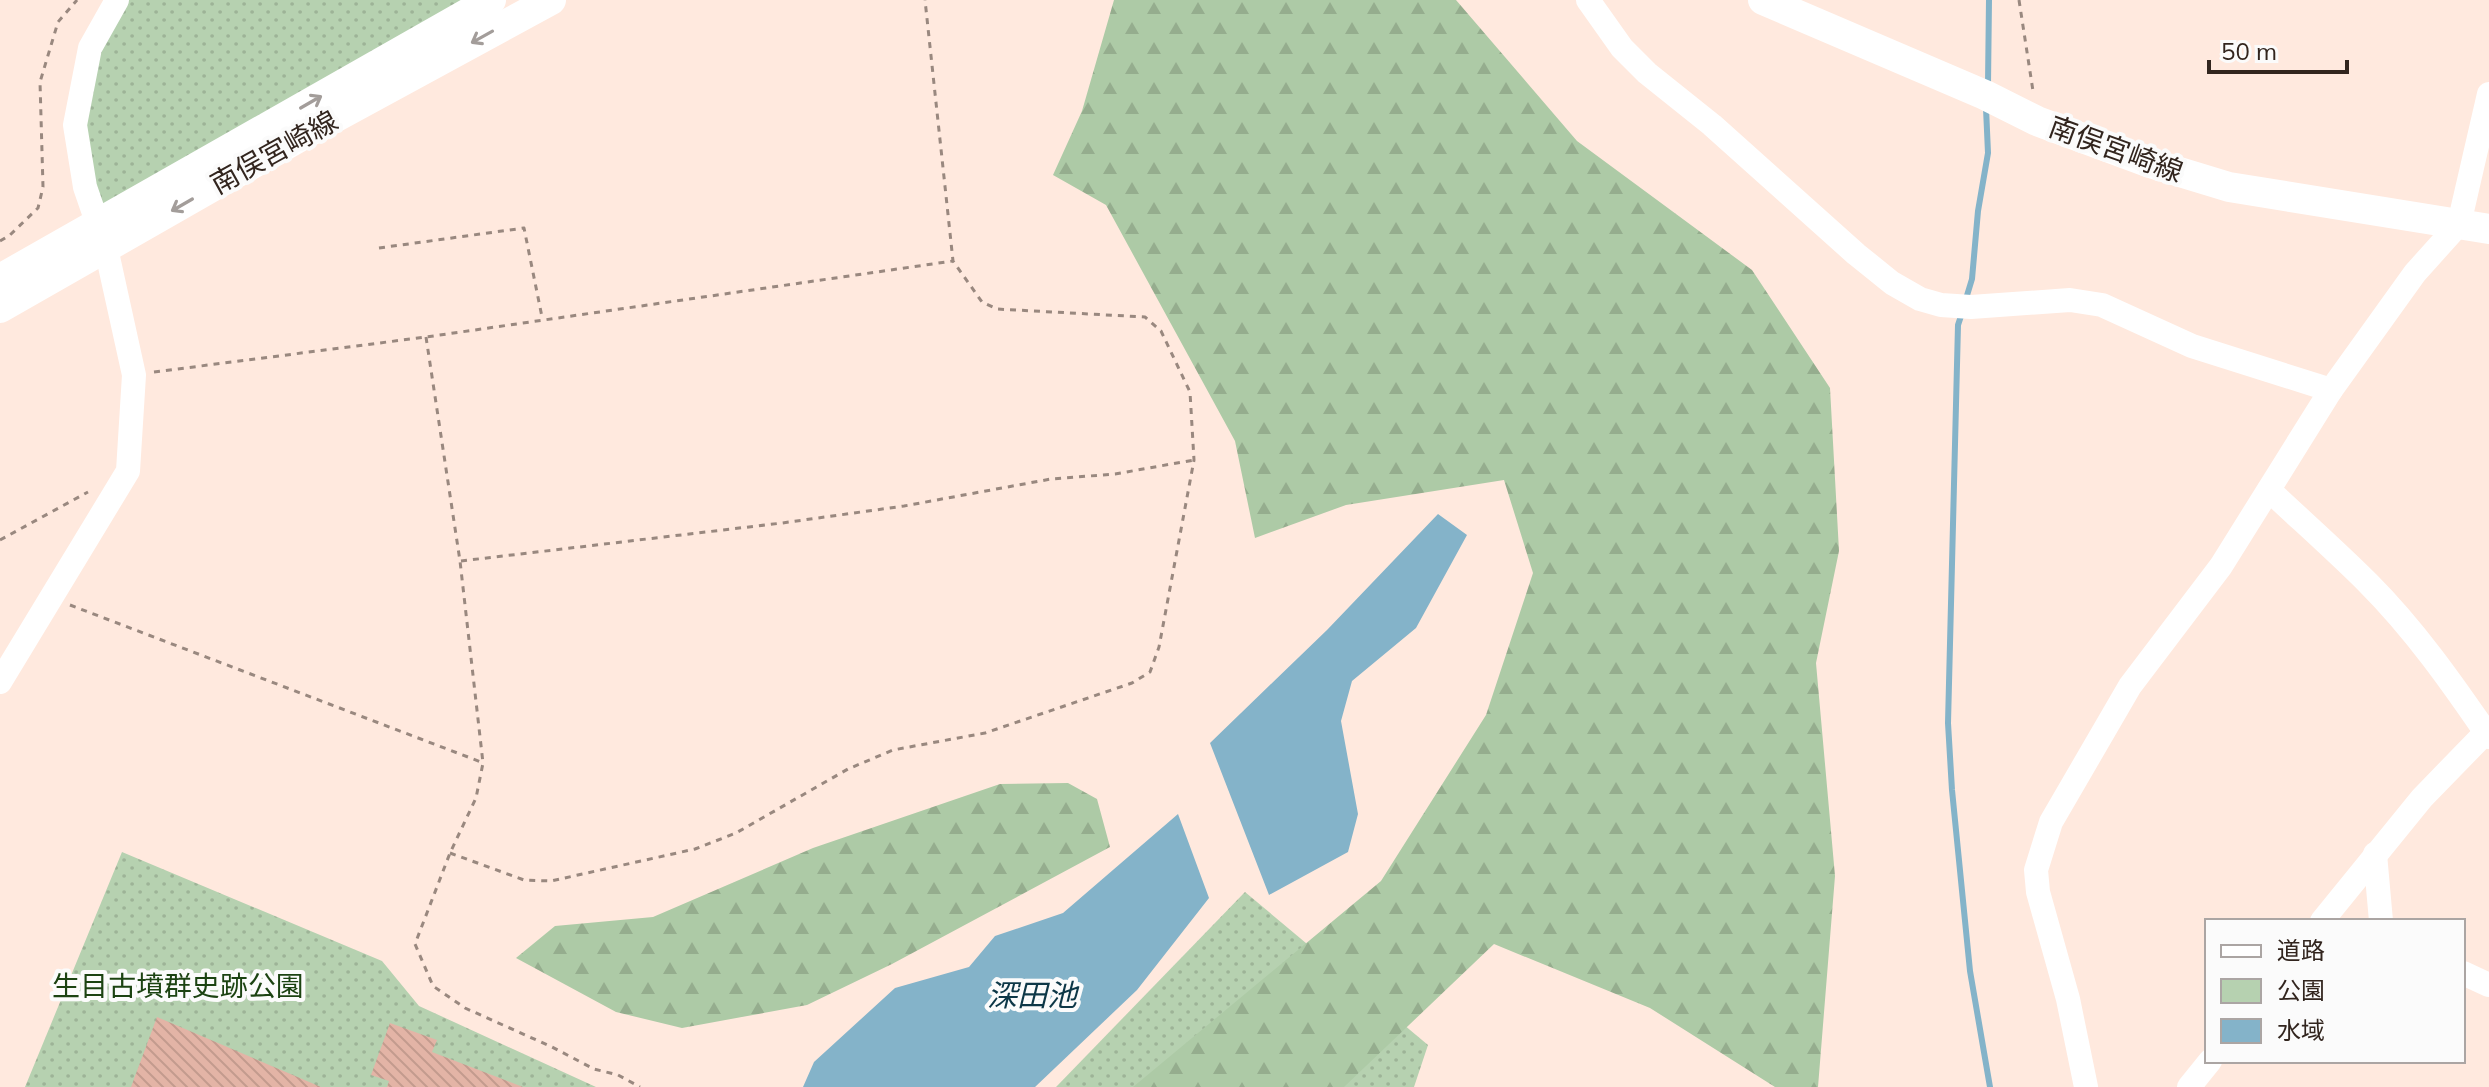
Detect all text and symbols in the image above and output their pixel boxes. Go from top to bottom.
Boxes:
scale bar [2209,24,2347,74]
one-way arrow [471,30,495,46]
text: 50 m [2221,36,2277,66]
one-way arrow [299,94,322,110]
street label: 南俣宮崎線 [204,102,343,201]
street label: 南俣宮崎線 [2044,108,2188,189]
one-way arrow [171,197,194,213]
legend [2205,919,2465,1063]
text: 道路 [2277,935,2325,965]
park label: 生目古墳群史跡公園 [52,968,304,1003]
text: 公園 [2277,975,2325,1005]
water label: 深田池 [987,976,1080,1014]
text: 水域 [2277,1015,2325,1045]

